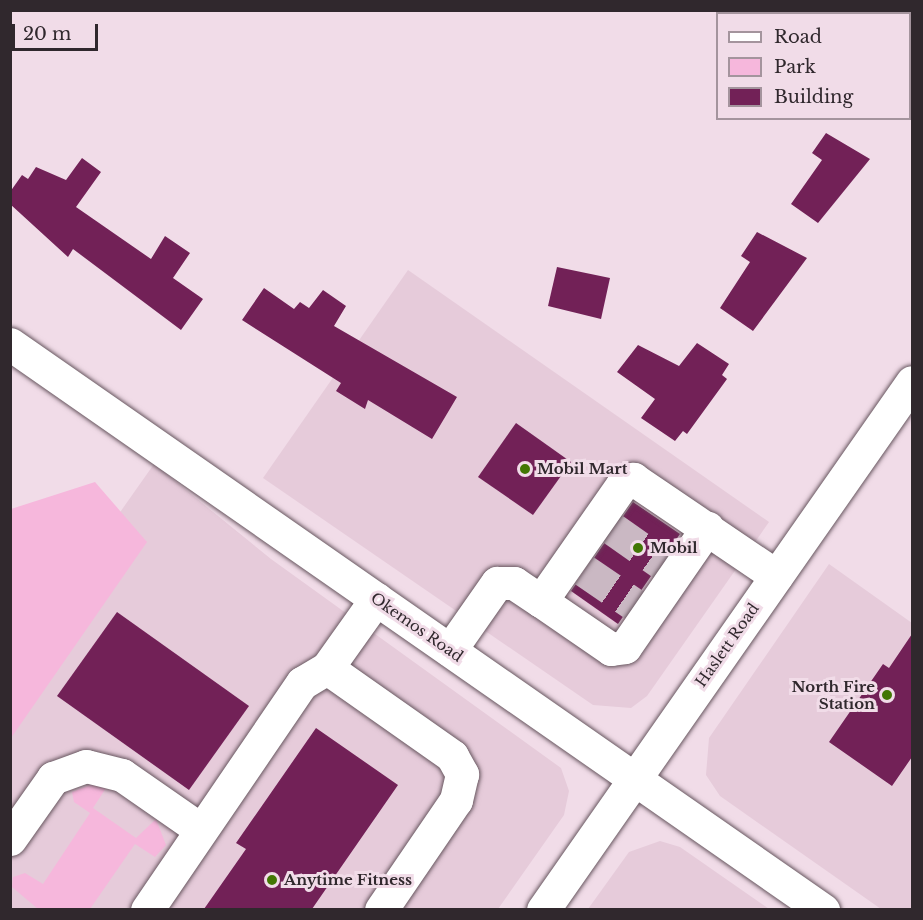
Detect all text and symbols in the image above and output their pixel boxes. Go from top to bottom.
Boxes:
scale bar [15,12,100,50]
legend [716,12,911,120]
text: 20 m [23,23,71,45]
text: Road [774,26,822,48]
text: Park [774,56,816,78]
text: Building [774,86,853,108]
place label: Mobil Mart [537,460,628,478]
marker: Mobil Mart [518,462,532,476]
place label: Mobil [650,539,698,557]
marker: Mobil [631,541,645,555]
street label: Okemos Road [368,589,466,665]
street label: Haslett Road [692,600,762,690]
place label: North Fire Station [792,677,875,712]
marker: North Fire Station [880,688,894,702]
place label: Anytime Fitness [284,871,412,889]
marker: Anytime Fitness [265,873,279,887]

